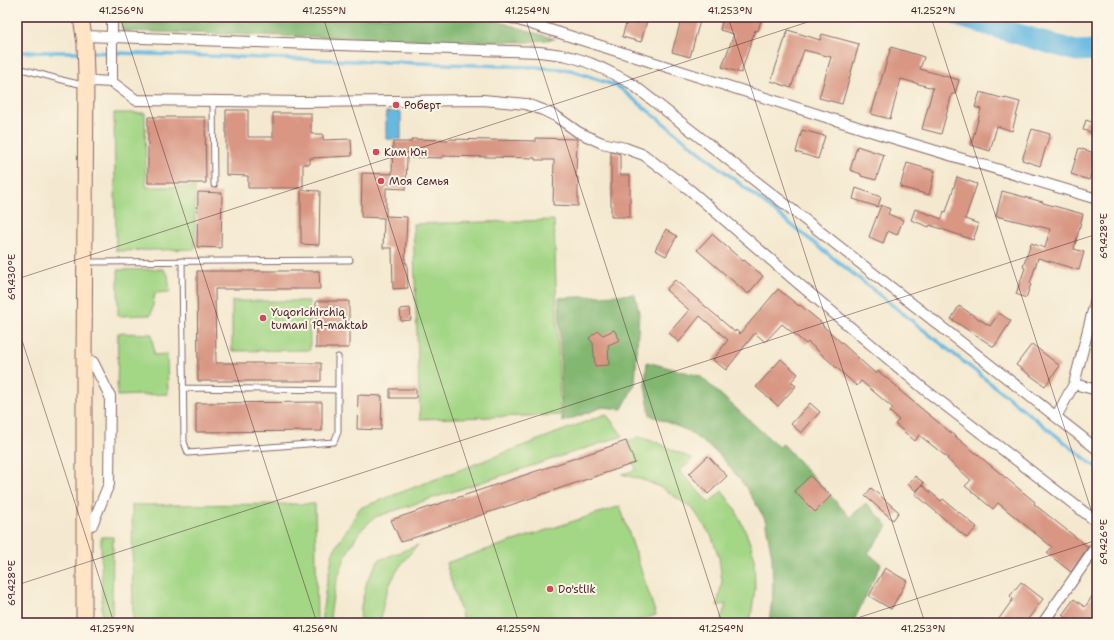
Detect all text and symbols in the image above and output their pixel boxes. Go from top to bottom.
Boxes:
text: 41.256°N [98,4,144,17]
text: 41.255°N [302,4,346,17]
text: 41.254°N [504,4,550,17]
text: 41.253°N [708,4,752,17]
text: 41.252°N [911,4,955,17]
place label: Роберт [404,98,441,113]
marker: Роберт [391,100,401,110]
place label: Ким Юн [384,145,427,160]
marker: Ким Юн [371,147,381,157]
place label: Моя Семья [389,174,449,189]
marker: Моя Семья [376,176,386,186]
text: 69.428°E [1097,213,1110,259]
text: 69.430°E [5,254,18,300]
place label: Yuqorichirchiq tumani 19-maktab [271,305,368,333]
marker: Yuqorichirchiq tumani 19-maktab [258,313,268,323]
text: 69.426°E [1097,519,1110,565]
text: 69.428°E [5,560,18,606]
place label: Do'stlik [558,582,596,597]
marker: Do'stlik [545,584,555,594]
text: 41.257°N [90,622,134,635]
text: 41.256°N [292,622,338,635]
text: 41.255°N [496,622,540,635]
text: 41.254°N [698,622,744,635]
text: 41.253°N [901,622,945,635]

